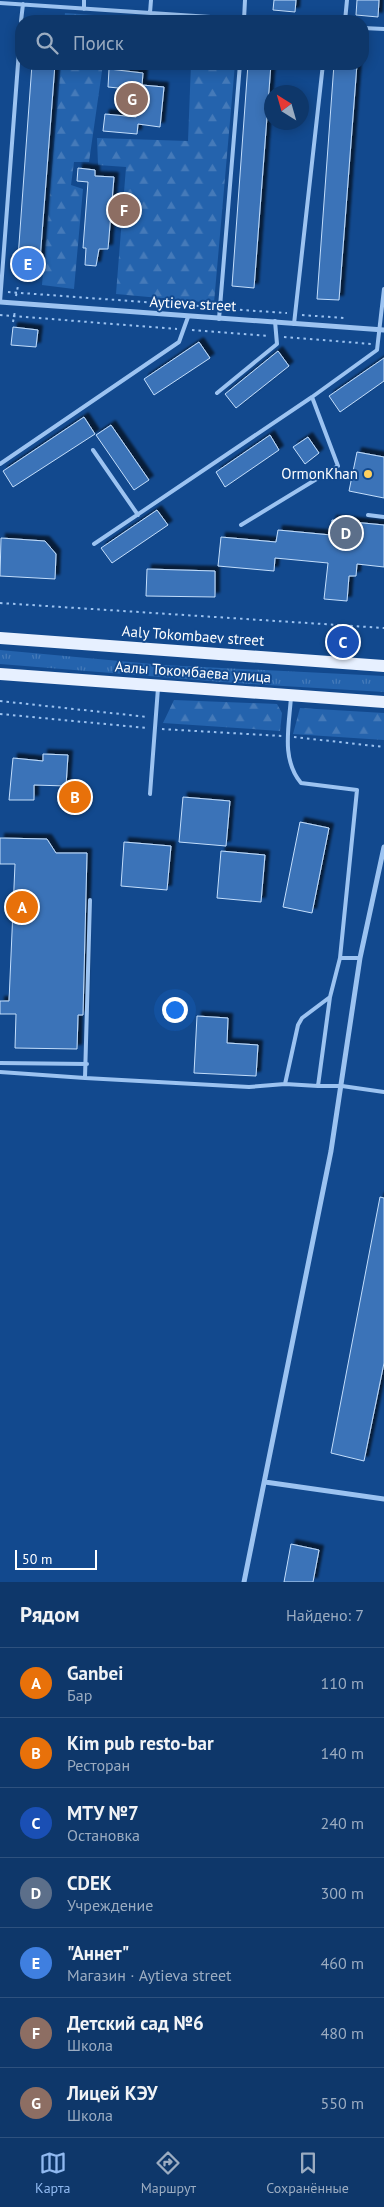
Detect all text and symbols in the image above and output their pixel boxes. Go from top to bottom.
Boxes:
search box [15,15,369,70]
icon: search [33,29,61,57]
text: Поиск [73,31,124,55]
pin: G [116,80,148,118]
north arrow [264,85,309,130]
pin: F [108,191,140,229]
pin: E [12,245,44,283]
street label: Aytieva street [149,292,237,315]
place label: OrmonKhan [281,464,358,483]
marker: OrmonKhan [362,468,374,480]
pin: D [330,514,362,552]
street label: Aaly Tokombaev street [121,621,265,650]
pin: C [327,623,359,661]
street label: Аалы Токомбаева улица [114,657,272,686]
pin: B [59,778,91,816]
pin: A [6,888,38,926]
your location [162,997,188,1023]
scale bar [15,1547,98,1570]
text: 50 m [22,1550,52,1568]
text: Рядом [20,1601,79,1628]
text: Найдено: 7 [286,1605,364,1625]
text: Ganbei [67,1661,123,1685]
text: A [31,1673,41,1693]
text: 110 m [321,1673,364,1693]
text: Бар [67,1685,92,1705]
text: Kim pub resto-bar [67,1731,214,1755]
text: B [31,1743,41,1763]
text: 140 m [321,1743,364,1763]
text: Ресторан [67,1755,130,1775]
text: МТУ №7 [67,1801,139,1825]
text: C [32,1813,40,1833]
text: 240 m [321,1813,364,1833]
text: Остановка [67,1825,140,1845]
text: CDEK [67,1871,112,1895]
text: D [31,1883,41,1903]
text: 300 m [321,1883,364,1903]
text: Учреждение [67,1895,153,1915]
text: "Аннет" [67,1941,129,1965]
text: E [32,1953,40,1973]
text: 460 m [321,1953,364,1973]
text: Магазин · Aytieva street [67,1965,231,1985]
text: Детский сад №6 [67,2011,204,2035]
text: F [32,2023,40,2043]
text: 480 m [321,2023,364,2043]
text: Школа [67,2035,113,2055]
text: Лицей КЭУ [67,2081,158,2105]
text: G [31,2093,41,2113]
text: 550 m [321,2093,364,2113]
text: Школа [67,2105,113,2125]
tab: Карта [35,2149,70,2197]
tab: Маршрут [141,2149,196,2197]
tab: Сохранённые [266,2149,349,2197]

